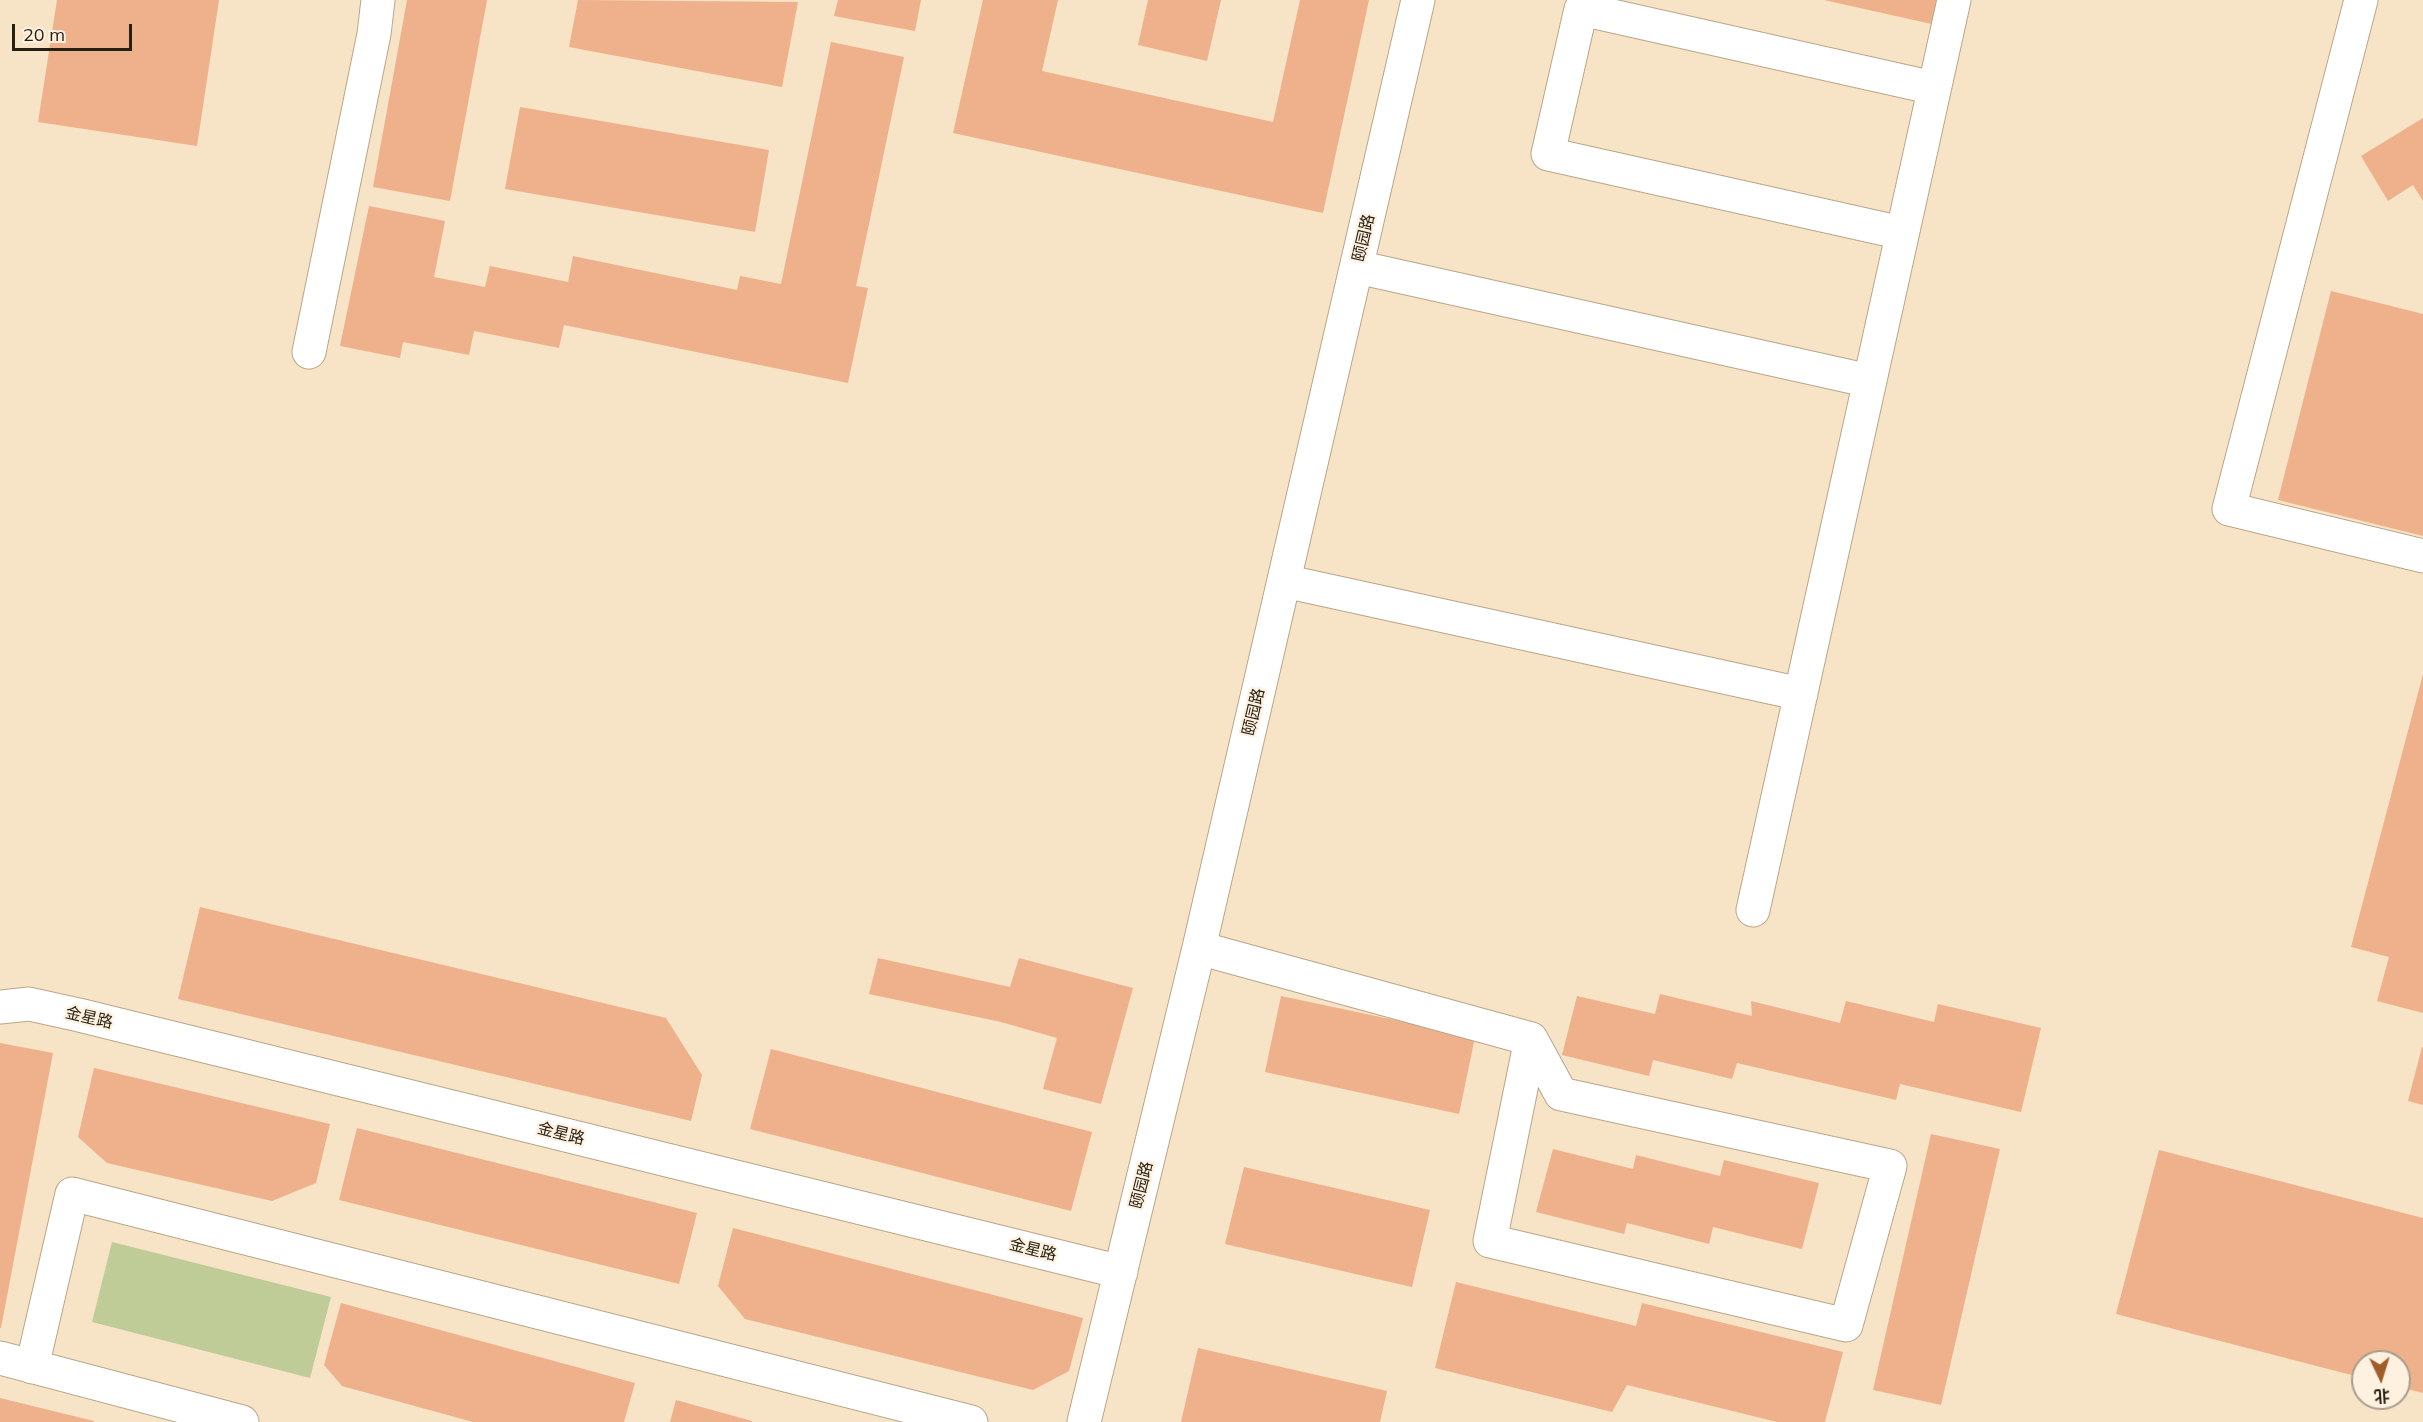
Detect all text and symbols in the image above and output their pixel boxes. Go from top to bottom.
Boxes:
scale bar [15,12,135,50]
text: 20 m [23,23,65,46]
street label: 颐园路 [1349,212,1379,264]
street label: 颐园路 [1239,686,1269,738]
street label: 金星路 [63,1003,115,1033]
street label: 金星路 [535,1119,587,1149]
street label: 颐园路 [1127,1159,1157,1211]
street label: 金星路 [1007,1235,1059,1265]
north arrow [2351,1350,2411,1410]
text: 北 [2373,1385,2391,1406]

